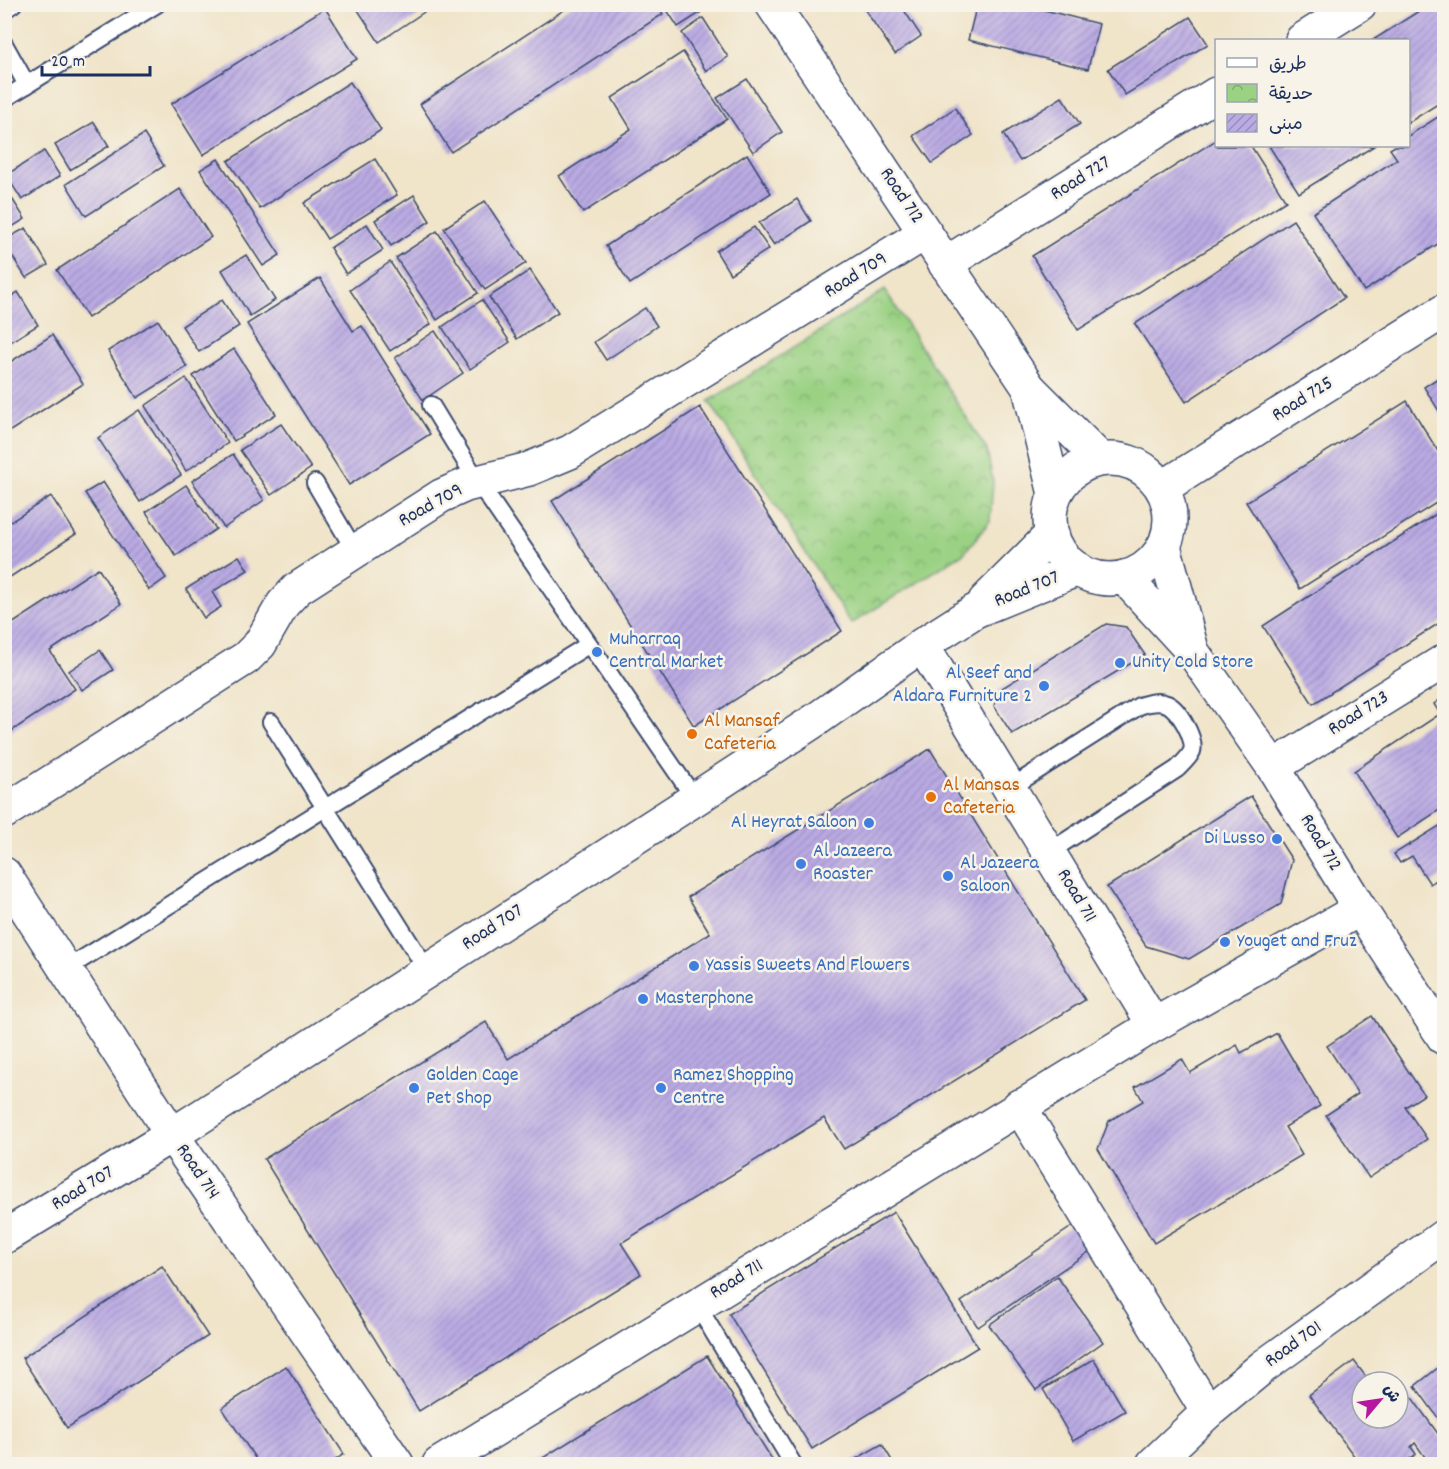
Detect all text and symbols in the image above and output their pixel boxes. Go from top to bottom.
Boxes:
scale bar [42,39,150,77]
legend [1215,39,1410,147]
text: 20 m [51,50,85,75]
text: طريق [1269,53,1307,78]
text: حديقة [1269,83,1313,108]
text: مبنى [1269,113,1303,138]
street label: Road 727 [1046,150,1116,208]
street label: Road 712 [872,162,930,230]
street label: Road 709 [819,246,893,306]
street label: Road 725 [1267,370,1339,430]
street label: Road 709 [394,477,468,535]
street label: Road 707 [990,564,1064,616]
place label: Muharraq Central Market [609,626,723,677]
marker: Muharraq Central Market [590,645,604,659]
place label: Unity Cold Store [1132,649,1254,677]
marker: Unity Cold Store [1113,656,1127,670]
place label: Al Seef and Aldara Furniture 2 [893,660,1032,711]
marker: Al Seef and Aldara Furniture 2 [1037,679,1051,693]
street label: Road 723 [1323,684,1395,744]
place label: Al Mansaf Cafeteria [704,708,780,759]
marker: Al Mansaf Cafeteria [685,727,699,741]
place label: Al Mansas Cafeteria [943,772,1020,823]
marker: Al Mansas Cafeteria [924,790,938,804]
place label: Al Heyrat Saloon [731,809,857,837]
street label: Road 712 [1292,809,1348,877]
marker: Al Heyrat Saloon [862,816,876,830]
place label: Di Lusso [1204,825,1265,853]
marker: Di Lusso [1270,832,1284,846]
place label: Al Jazeera Roaster [813,838,893,889]
place label: Al Jazeera Saloon [960,850,1040,901]
marker: Al Jazeera Roaster [794,857,808,871]
street label: Road 711 [1049,864,1103,928]
marker: Al Jazeera Saloon [941,869,955,883]
street label: Road 707 [457,898,529,958]
place label: Youget and Fruz [1237,928,1357,956]
marker: Youget and Fruz [1218,935,1232,949]
place label: Yassis Sweets And Flowers [706,952,910,980]
marker: Yassis Sweets And Flowers [687,959,701,973]
place label: Masterphone [655,985,754,1013]
marker: Masterphone [636,992,650,1006]
place label: Golden Cage Pet Shop [426,1062,519,1113]
place label: Ramez Shopping Centre [673,1062,794,1113]
marker: Golden Cage Pet Shop [407,1081,421,1095]
marker: Ramez Shopping Centre [654,1081,668,1095]
street label: Road 714 [168,1138,226,1206]
street label: Road 707 [47,1159,119,1219]
street label: Road 711 [705,1253,769,1307]
street label: Road 701 [1260,1315,1328,1375]
north arrow [1350,1370,1410,1430]
text: ش [1377,1381,1405,1407]

